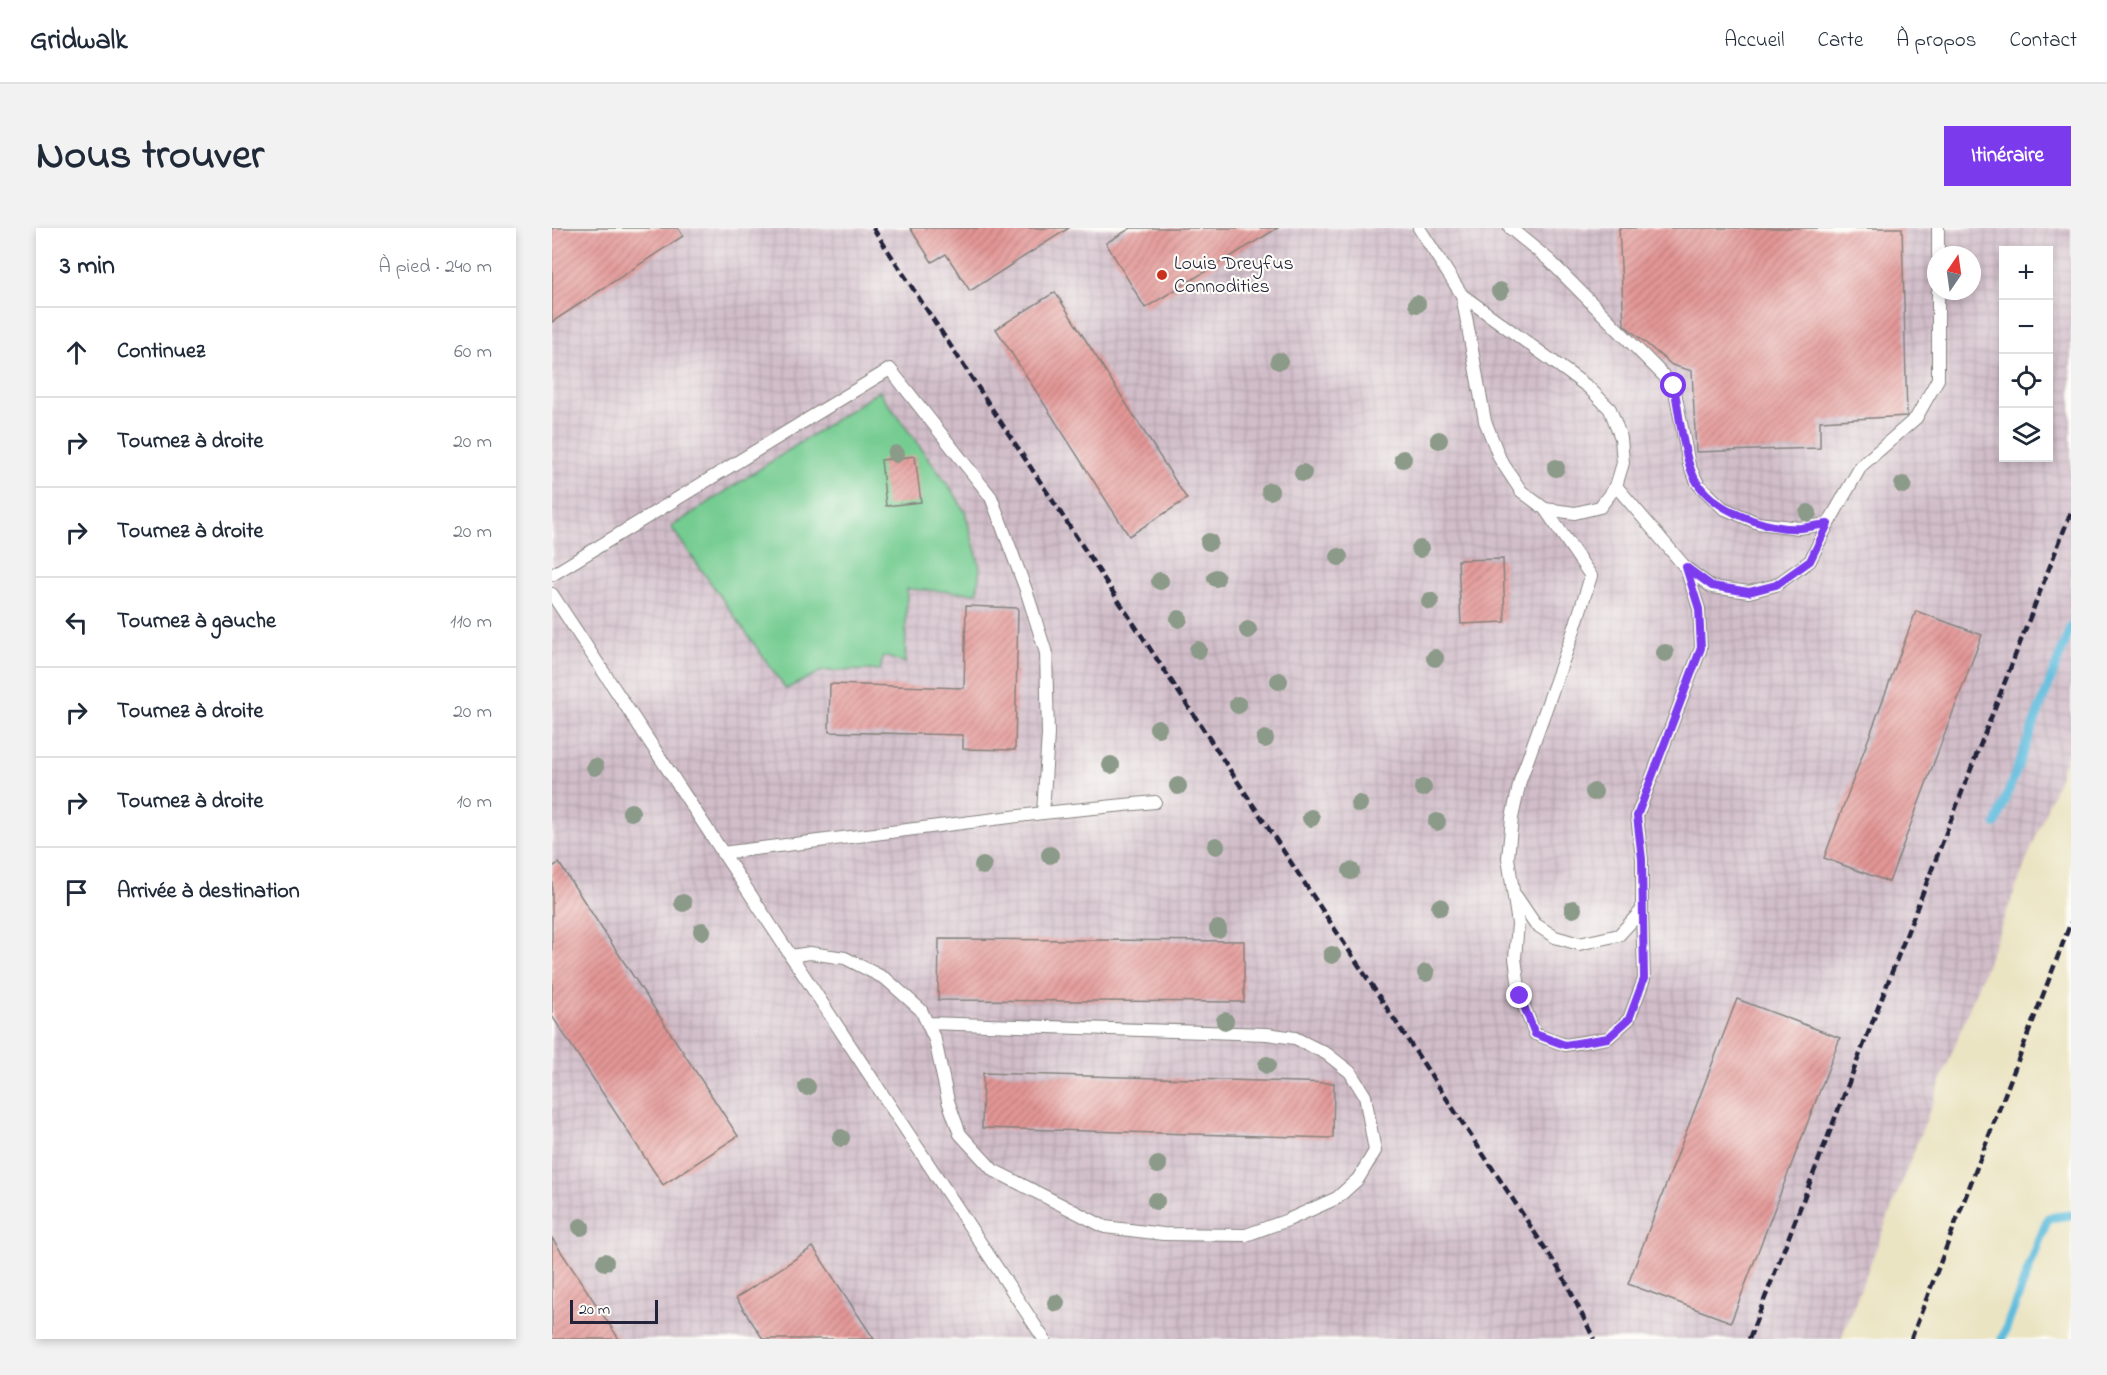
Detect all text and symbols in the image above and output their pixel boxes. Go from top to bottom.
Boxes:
text: Gridwalk [30,21,127,62]
text: Accueil [1724,26,1785,56]
text: Carte [1818,26,1863,56]
text: À propos [1896,26,1976,56]
text: Contact [2009,26,2077,56]
text: Nous trouver [36,126,264,187]
button: Itinéraire [1944,126,2071,186]
north arrow [1927,246,1981,300]
map controls [1999,246,2053,462]
button: + [1999,246,2053,300]
text: 3 min [60,248,115,286]
place label: Louis Dreyfus Connodities [1174,250,1294,302]
text: À pied · 240 m [378,253,492,282]
marker: Louis Dreyfus Connodities [1155,268,1169,282]
button: − [1999,300,2053,354]
icon: ahead [60,336,93,369]
text: Continuez [117,336,205,368]
text: 60 m [454,338,492,367]
button: locate [1999,354,2053,408]
route start [1660,372,1686,398]
button: layers [1999,408,2053,462]
icon: right [60,426,93,459]
text: Tournez à droite [117,426,263,458]
text: 20 m [453,428,492,457]
icon: right [60,516,93,549]
text: Tournez à droite [117,516,263,548]
text: 20 m [453,518,492,547]
icon: left [60,606,93,639]
text: Tournez à gauche [117,606,276,638]
text: 110 m [450,608,492,637]
icon: right [60,696,93,729]
text: Tournez à droite [117,696,263,728]
text: 20 m [453,698,492,727]
icon: right [60,786,93,819]
text: Tournez à droite [117,786,263,818]
text: 10 m [456,788,492,817]
icon: arrive [60,876,93,909]
text: Arrivée à destination [117,876,300,908]
route end [1506,982,1532,1008]
scale bar [570,1297,658,1324]
text: 20 m [579,1298,610,1322]

